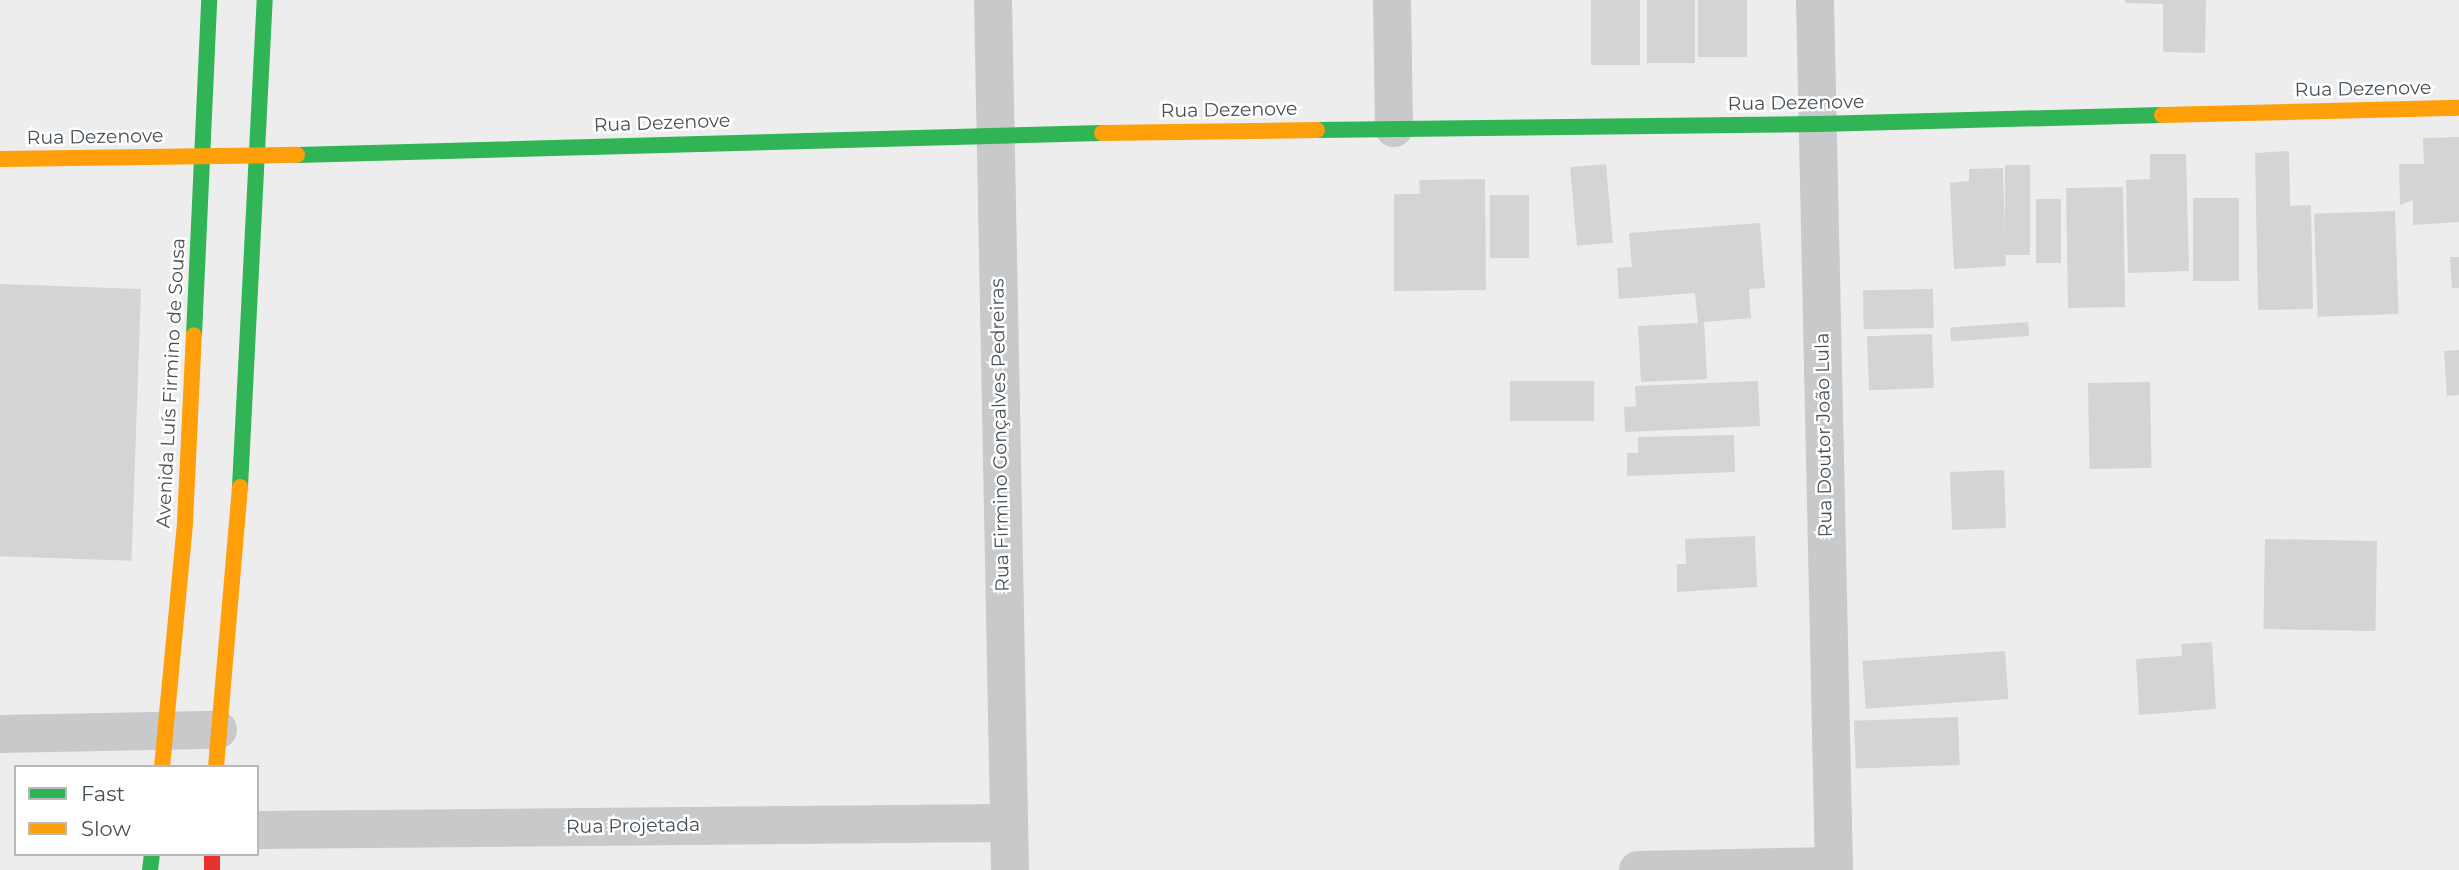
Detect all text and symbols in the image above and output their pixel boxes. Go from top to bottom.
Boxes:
street label: Rua Dezenove [2294,76,2432,102]
street label: Rua Dezenove [1727,90,1865,116]
street label: Rua Dezenove [1160,97,1298,123]
street label: Rua Dezenove [593,109,731,137]
street label: Rua Dezenove [26,124,164,150]
street label: Avenida Luís Firmino de Sousa [152,237,190,529]
street label: Rua Firmino Gonçalves Pedreiras [986,278,1014,592]
street label: Rua Doutor João Lula [1811,333,1837,537]
legend [14,765,259,856]
text: Fast [81,781,125,806]
street label: Rua Projetada [566,813,700,839]
text: Slow [81,816,131,841]

